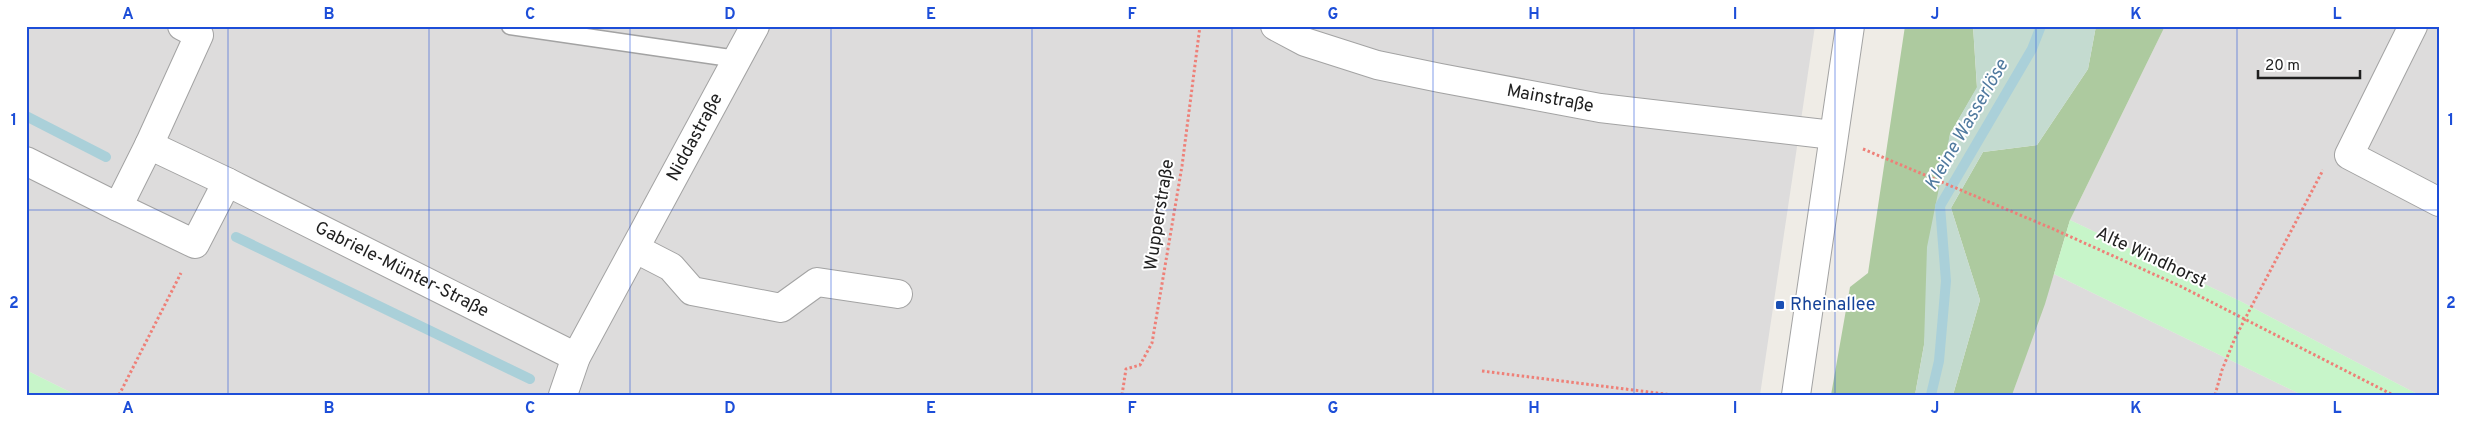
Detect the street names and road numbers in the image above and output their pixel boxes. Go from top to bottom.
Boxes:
street label: Mainstraße [1505,79,1596,118]
street label: Niddastraße [662,89,728,185]
street label: Wupperstraße [1140,158,1180,272]
street label: Gabriele-Münter-Straße [311,216,493,323]
street label: Alte Windhorst [2092,222,2210,294]

